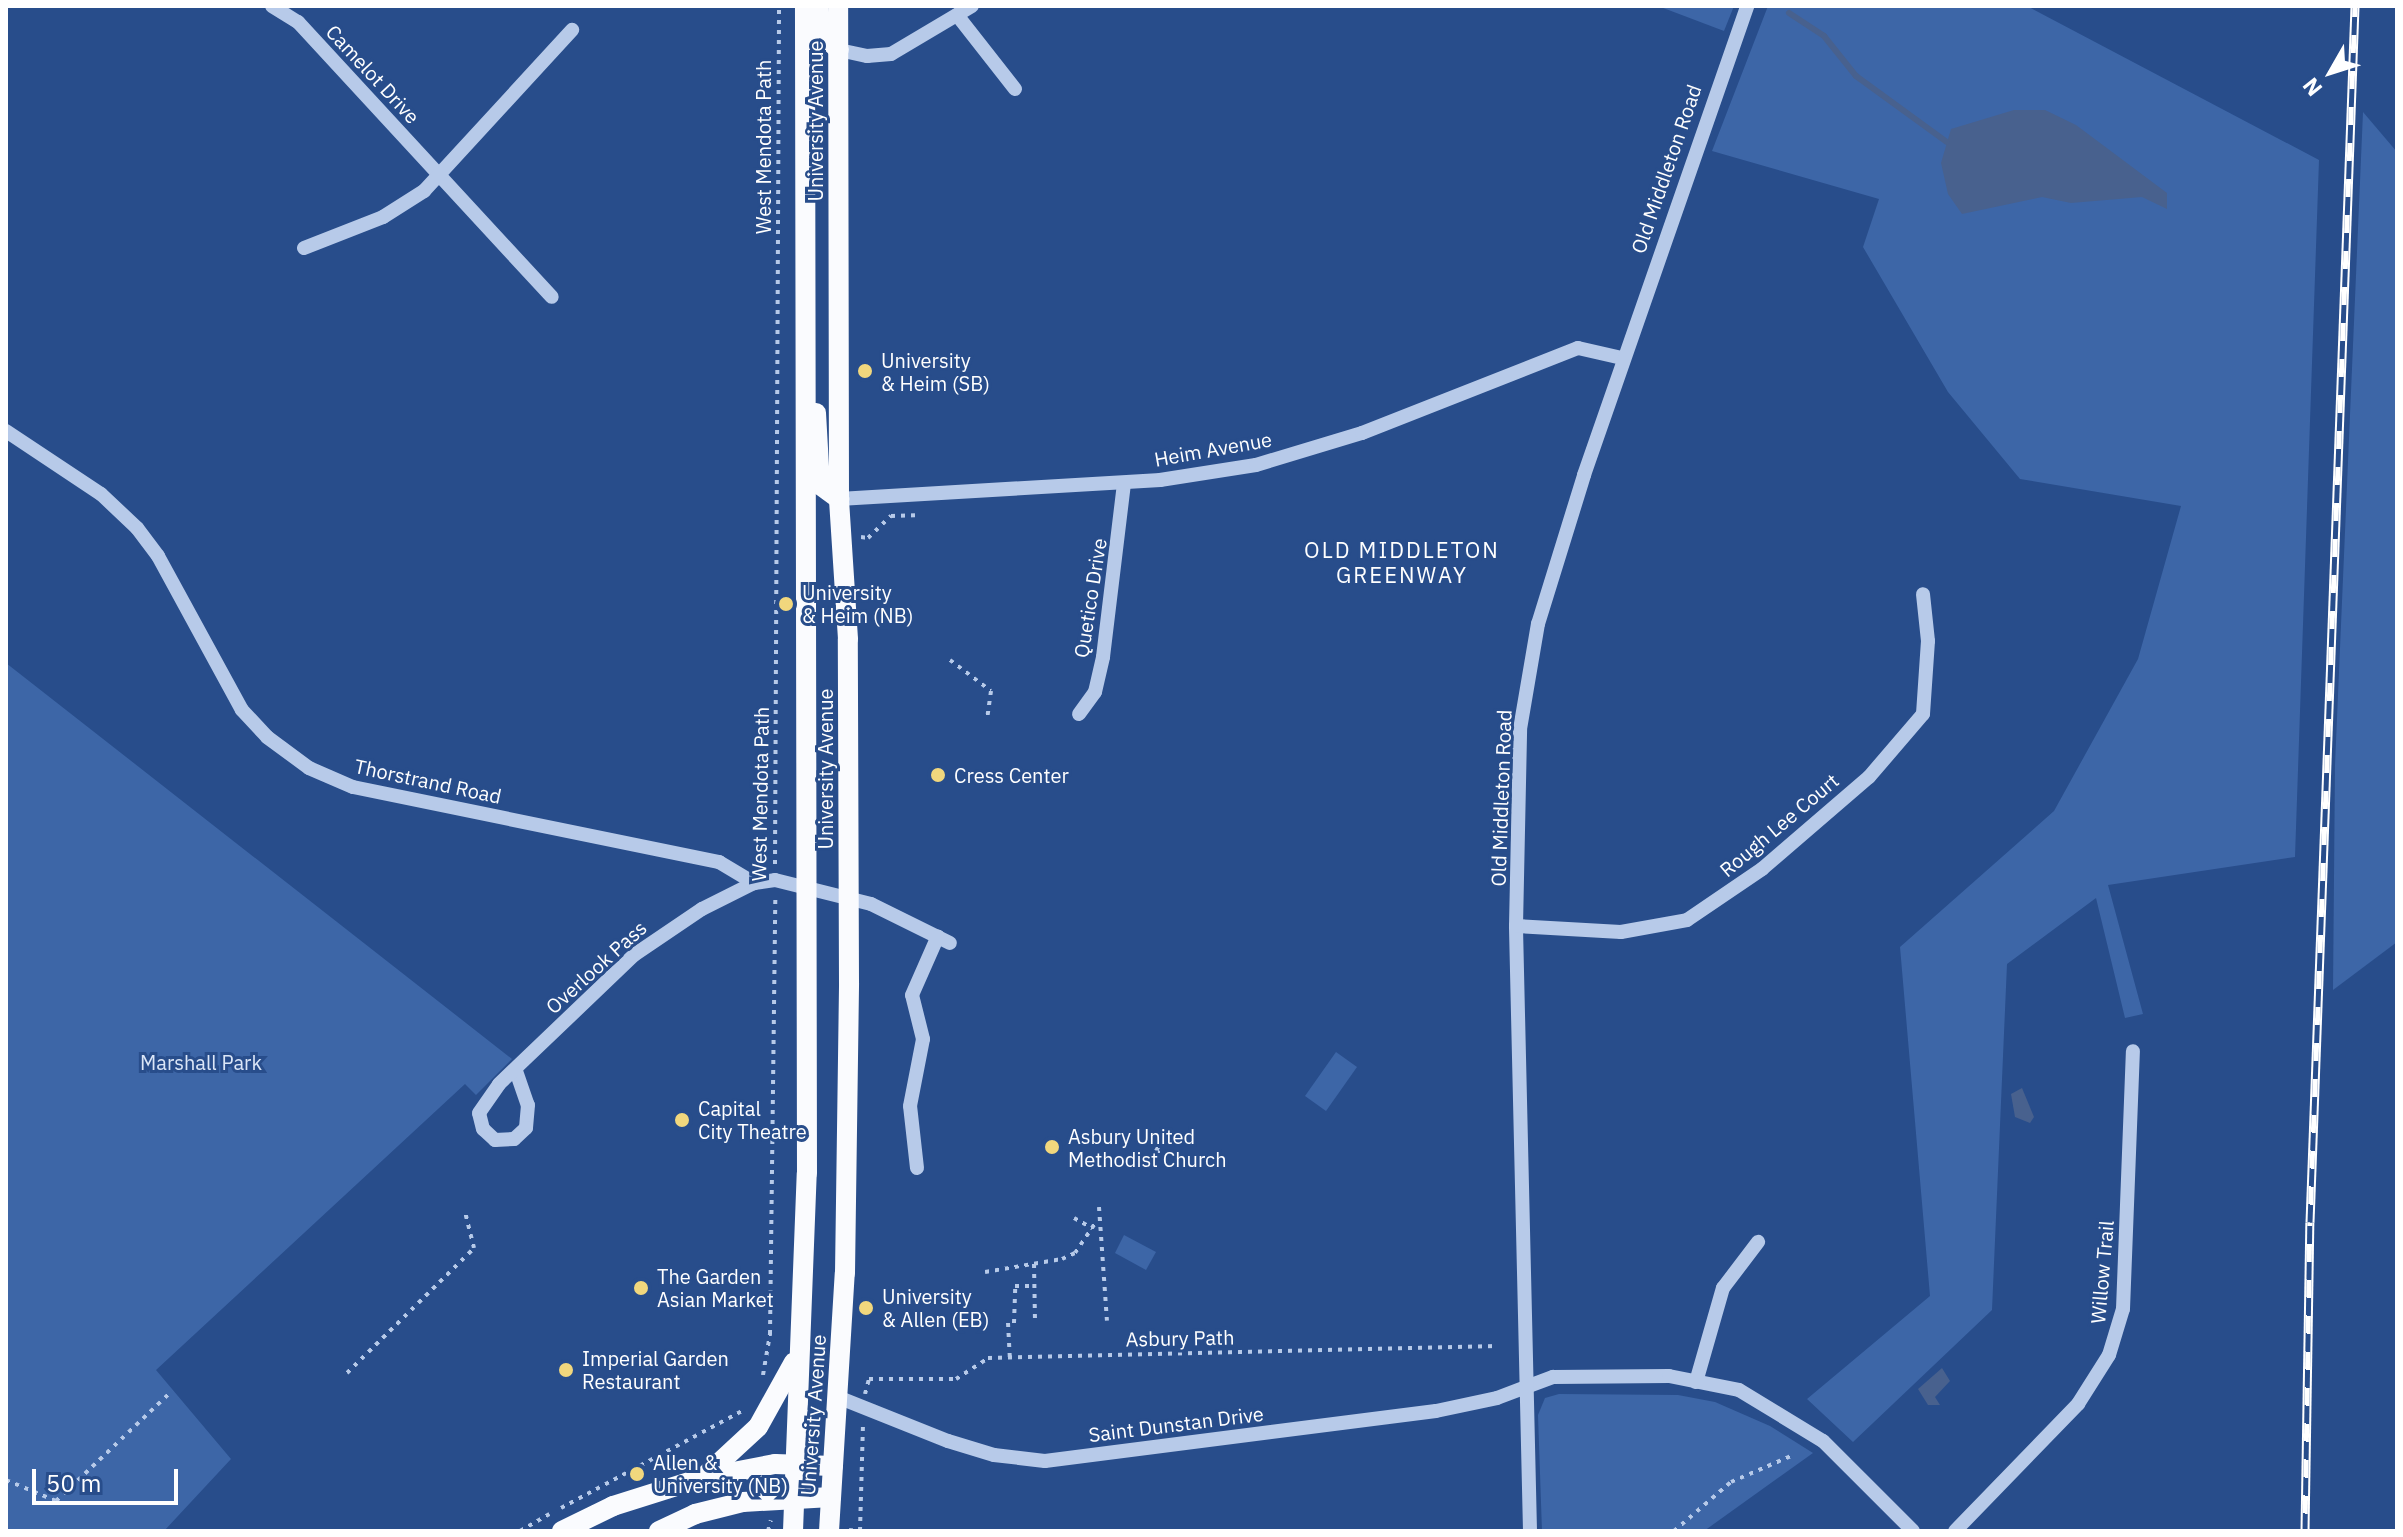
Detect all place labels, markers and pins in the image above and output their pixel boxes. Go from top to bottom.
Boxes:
place label: University & Heim (SB) [881,348,990,395]
marker: University & Heim (SB) [856,362,874,380]
place label: University & Heim (NB) [802,580,913,627]
marker: University & Heim (NB) [777,595,795,613]
place label: Cress Center [954,763,1069,787]
marker: Cress Center [929,766,947,784]
place label: Capital City Theatre [698,1096,807,1143]
marker: Capital City Theatre [673,1111,691,1129]
place label: Asbury United Methodist Church [1068,1124,1227,1171]
marker: Asbury United Methodist Church [1043,1138,1061,1156]
place label: The Garden Asian Market [657,1264,774,1311]
marker: The Garden Asian Market [632,1279,650,1297]
place label: University & Allen (EB) [882,1284,989,1331]
marker: University & Allen (EB) [857,1299,875,1317]
place label: Imperial Garden Restaurant [582,1346,729,1393]
marker: Imperial Garden Restaurant [557,1361,575,1379]
place label: Allen & University (NB) [653,1450,788,1497]
marker: Allen & University (NB) [628,1465,646,1483]

